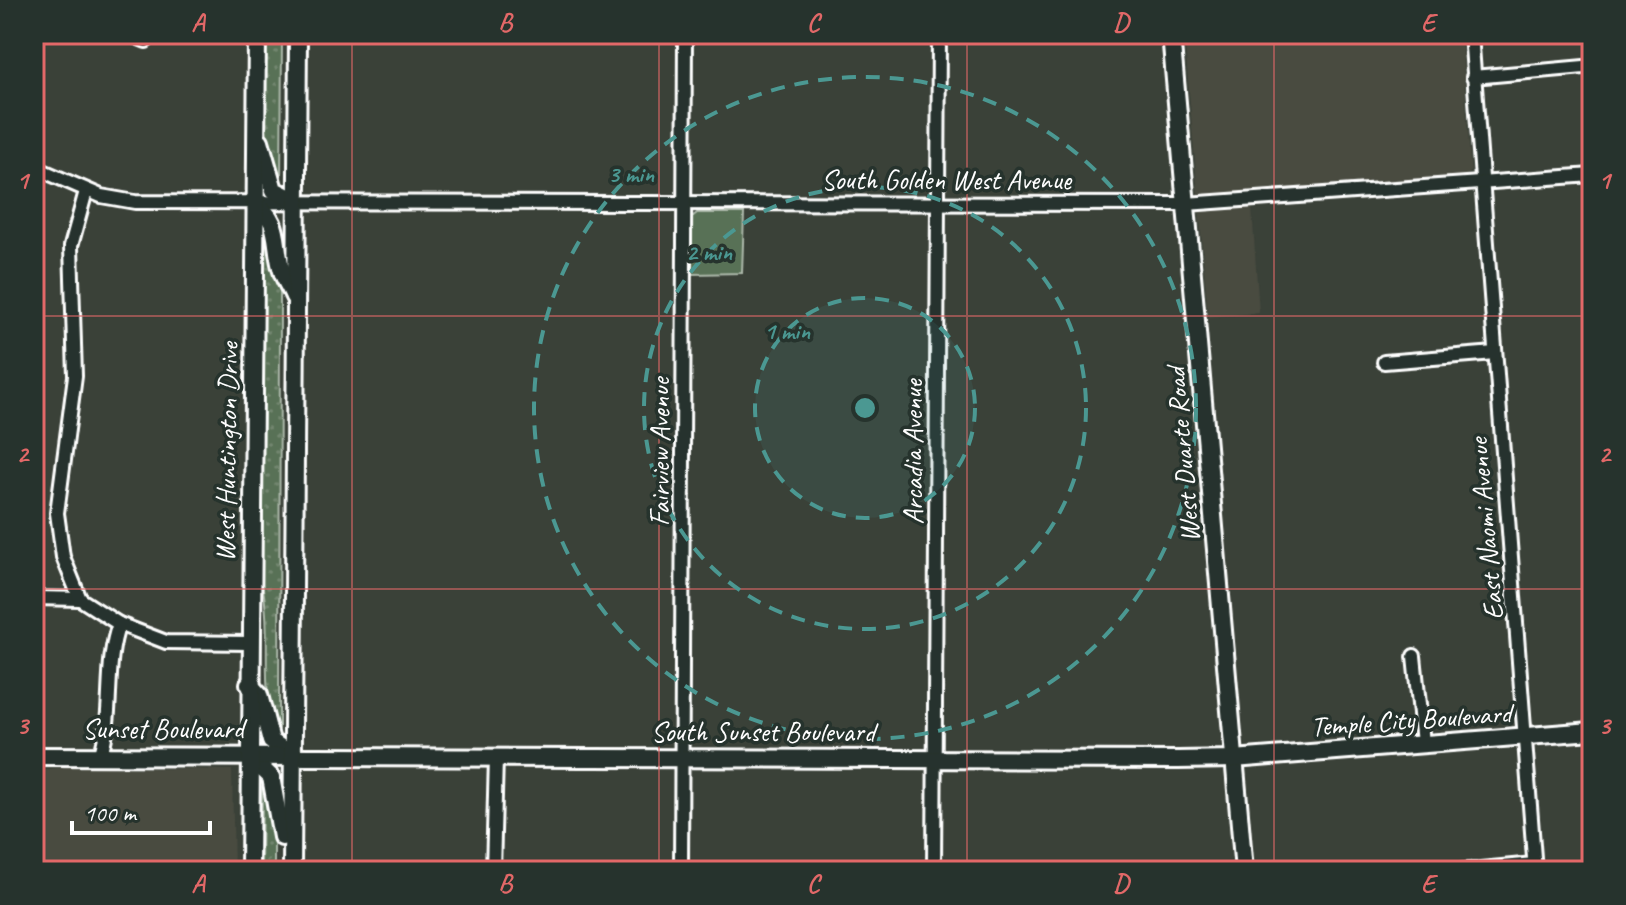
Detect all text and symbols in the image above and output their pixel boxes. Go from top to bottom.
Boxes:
text: A [191,6,206,39]
text: B [498,6,514,39]
text: C [807,6,823,39]
text: D [1113,6,1131,39]
text: E [1421,6,1439,39]
text: 3 min [608,159,655,189]
street label: South Golden West Avenue [821,162,1073,197]
text: 1 [16,164,31,197]
text: 1 [1598,164,1613,197]
text: 2 min [686,237,733,267]
text: 1 min [764,316,811,346]
street label: West Huntington Drive [207,340,246,562]
street label: West Duarte Road [1157,362,1208,544]
street label: Fairview Avenue [642,376,677,526]
street label: Arcadia Avenue [895,378,930,524]
centre of rings [851,394,879,422]
street label: East Naomi Avenue [1460,435,1511,621]
text: 2 [16,437,30,470]
text: 2 [1598,437,1612,470]
street label: Temple City Boulevard [1310,695,1517,744]
text: 3 [16,709,30,742]
text: 3 [1598,709,1612,742]
street label: Sunset Boulevard [82,711,248,746]
street label: South Sunset Boulevard [651,714,879,749]
scale bar [72,785,210,835]
text: 100 m [84,798,138,828]
text: A [191,867,206,900]
text: B [498,867,514,900]
text: C [807,867,823,900]
text: D [1113,867,1131,900]
text: E [1421,867,1439,900]

